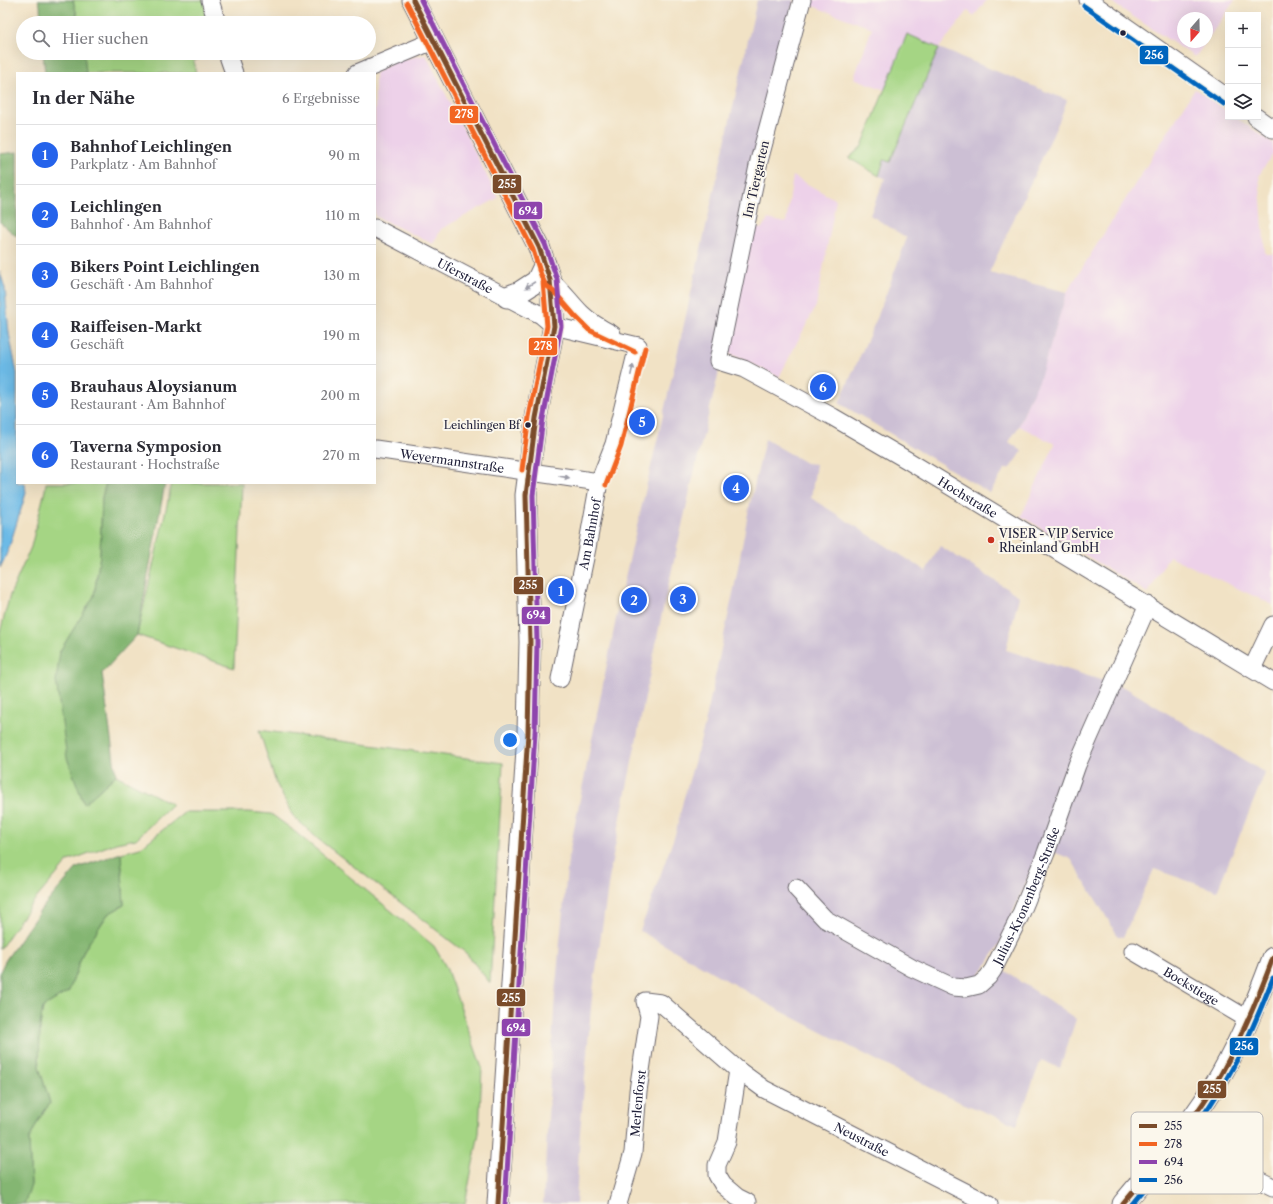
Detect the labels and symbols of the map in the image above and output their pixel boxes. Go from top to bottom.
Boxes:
north arrow [1177,12,1213,48]
unlabelled marker [1118,28,1128,38]
line badge: 256 [1139,45,1169,65]
text: 256 [1144,48,1164,62]
line badge: 278 [449,105,479,124]
text: 278 [454,107,474,121]
street label: Im Tiergarten [740,138,772,219]
line badge: 255 [492,174,522,194]
text: 255 [498,177,516,191]
line badge: 694 [513,201,543,220]
text: 694 [518,204,538,218]
street label: Uferstraße [435,255,496,296]
one-way arrow [525,281,536,289]
line badge: 278 [528,337,558,356]
text: 278 [533,339,553,353]
one-way arrow [630,363,636,376]
pin: 6 [810,372,836,402]
pin: 5 [629,407,655,437]
place label: Leichlingen Bf [444,418,522,432]
marker: Leichlingen Bf [523,420,533,430]
street label: Weyermannstraße [398,445,506,475]
pin: 4 [723,473,749,503]
street label: Hochstraße [935,473,1001,521]
one-way arrow [558,474,570,480]
street label: Am Bahnhof [575,495,604,572]
place label: VISER - VIP Service Rheinland GmbH [998,526,1114,555]
marker: VISER - VIP Service Rheinland GmbH [986,535,996,545]
line badge: 255 [513,576,544,595]
pin: 1 [548,576,574,606]
text: 255 [519,578,537,592]
pin: 3 [670,584,696,614]
pin: 2 [621,585,647,615]
line badge: 694 [521,606,551,625]
text: 694 [526,608,546,622]
your location [500,730,520,750]
street label: Julius-Kronenberg-Straße [989,824,1062,969]
street label: Bockstiege [1161,964,1222,1008]
line badge: 255 [496,988,526,1007]
text: 255 [502,991,520,1005]
line badge: 694 [501,1018,531,1037]
text: 694 [506,1021,526,1035]
line badge: 256 [1229,1037,1259,1056]
text: 256 [1234,1039,1254,1053]
street label: Merlenforst [627,1068,649,1138]
line badge: 255 [1197,1080,1227,1099]
text: 255 [1203,1082,1221,1096]
legend [1131,1112,1263,1194]
street label: Neustraße [832,1119,892,1159]
text: 255 [1164,1119,1182,1133]
text: 278 [1164,1137,1182,1151]
text: 694 [1164,1155,1183,1169]
text: 256 [1164,1173,1183,1187]

